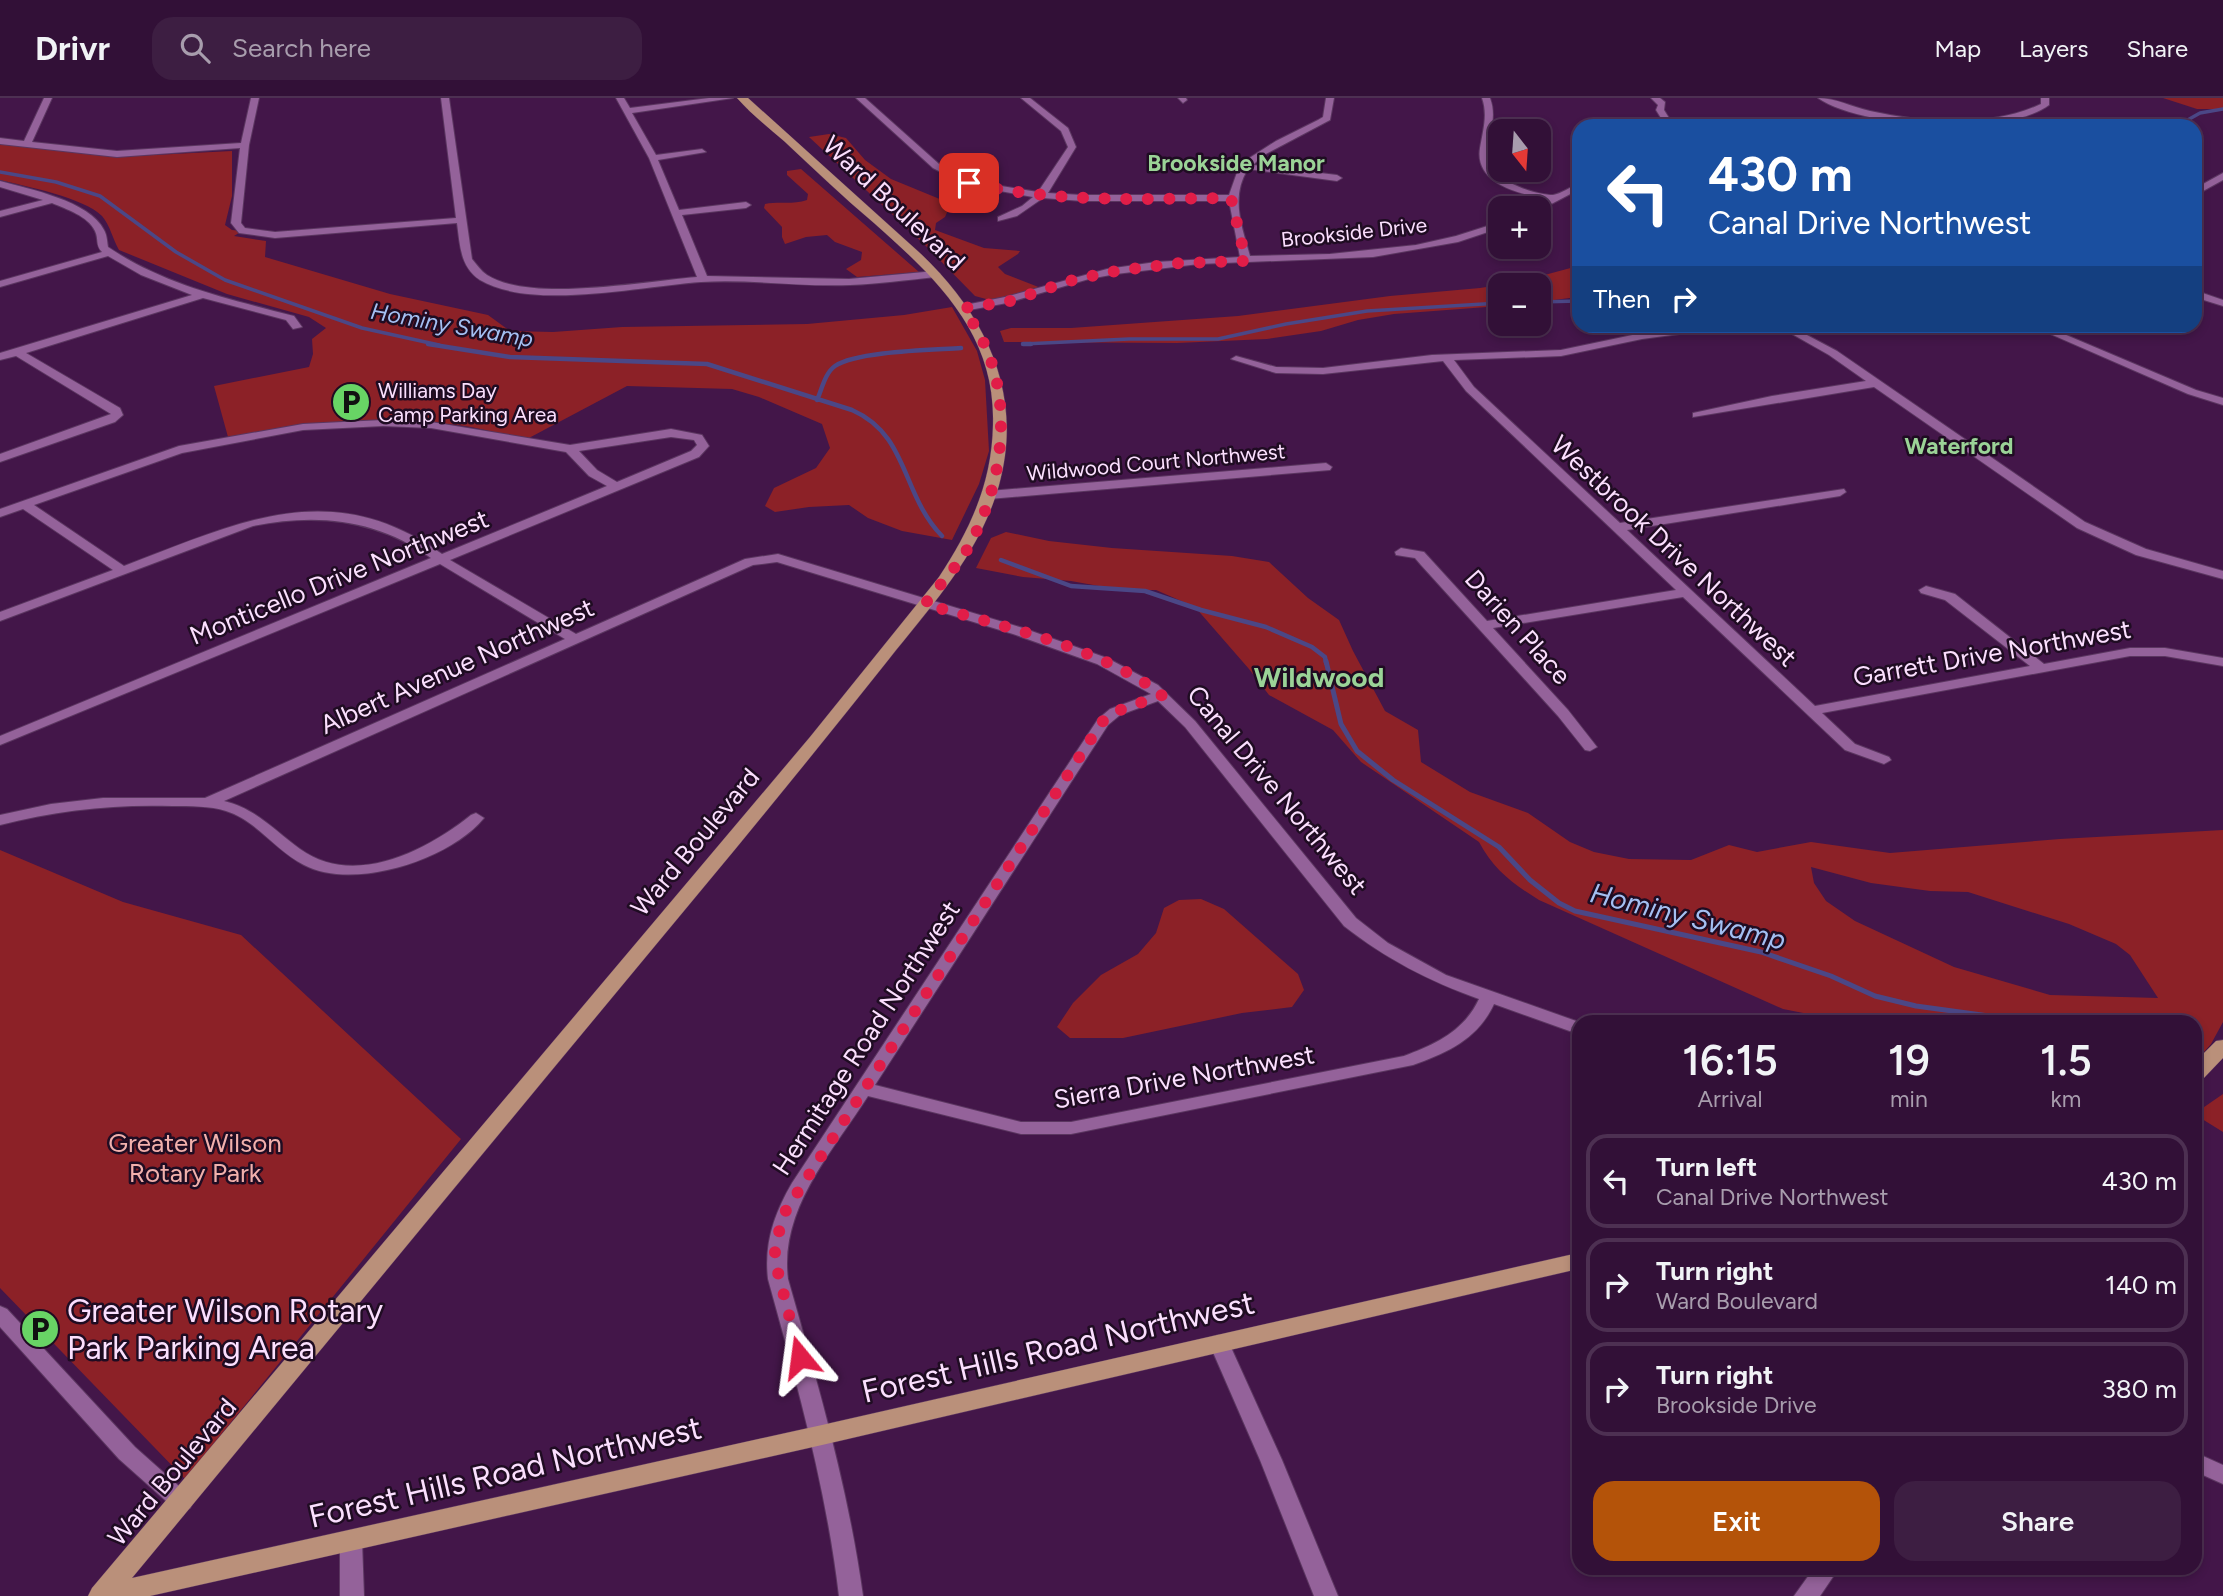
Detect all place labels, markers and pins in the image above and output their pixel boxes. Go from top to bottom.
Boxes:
pin [939,153,999,213]
place label: Williams Day Camp Parking Area [378,378,557,427]
parking icon: Williams Day Camp Parking Area [330,381,372,423]
place label: Greater Wilson Rotary Park Parking Area [67,1292,383,1367]
parking icon: Greater Wilson Rotary Park Parking Area [19,1308,61,1350]

